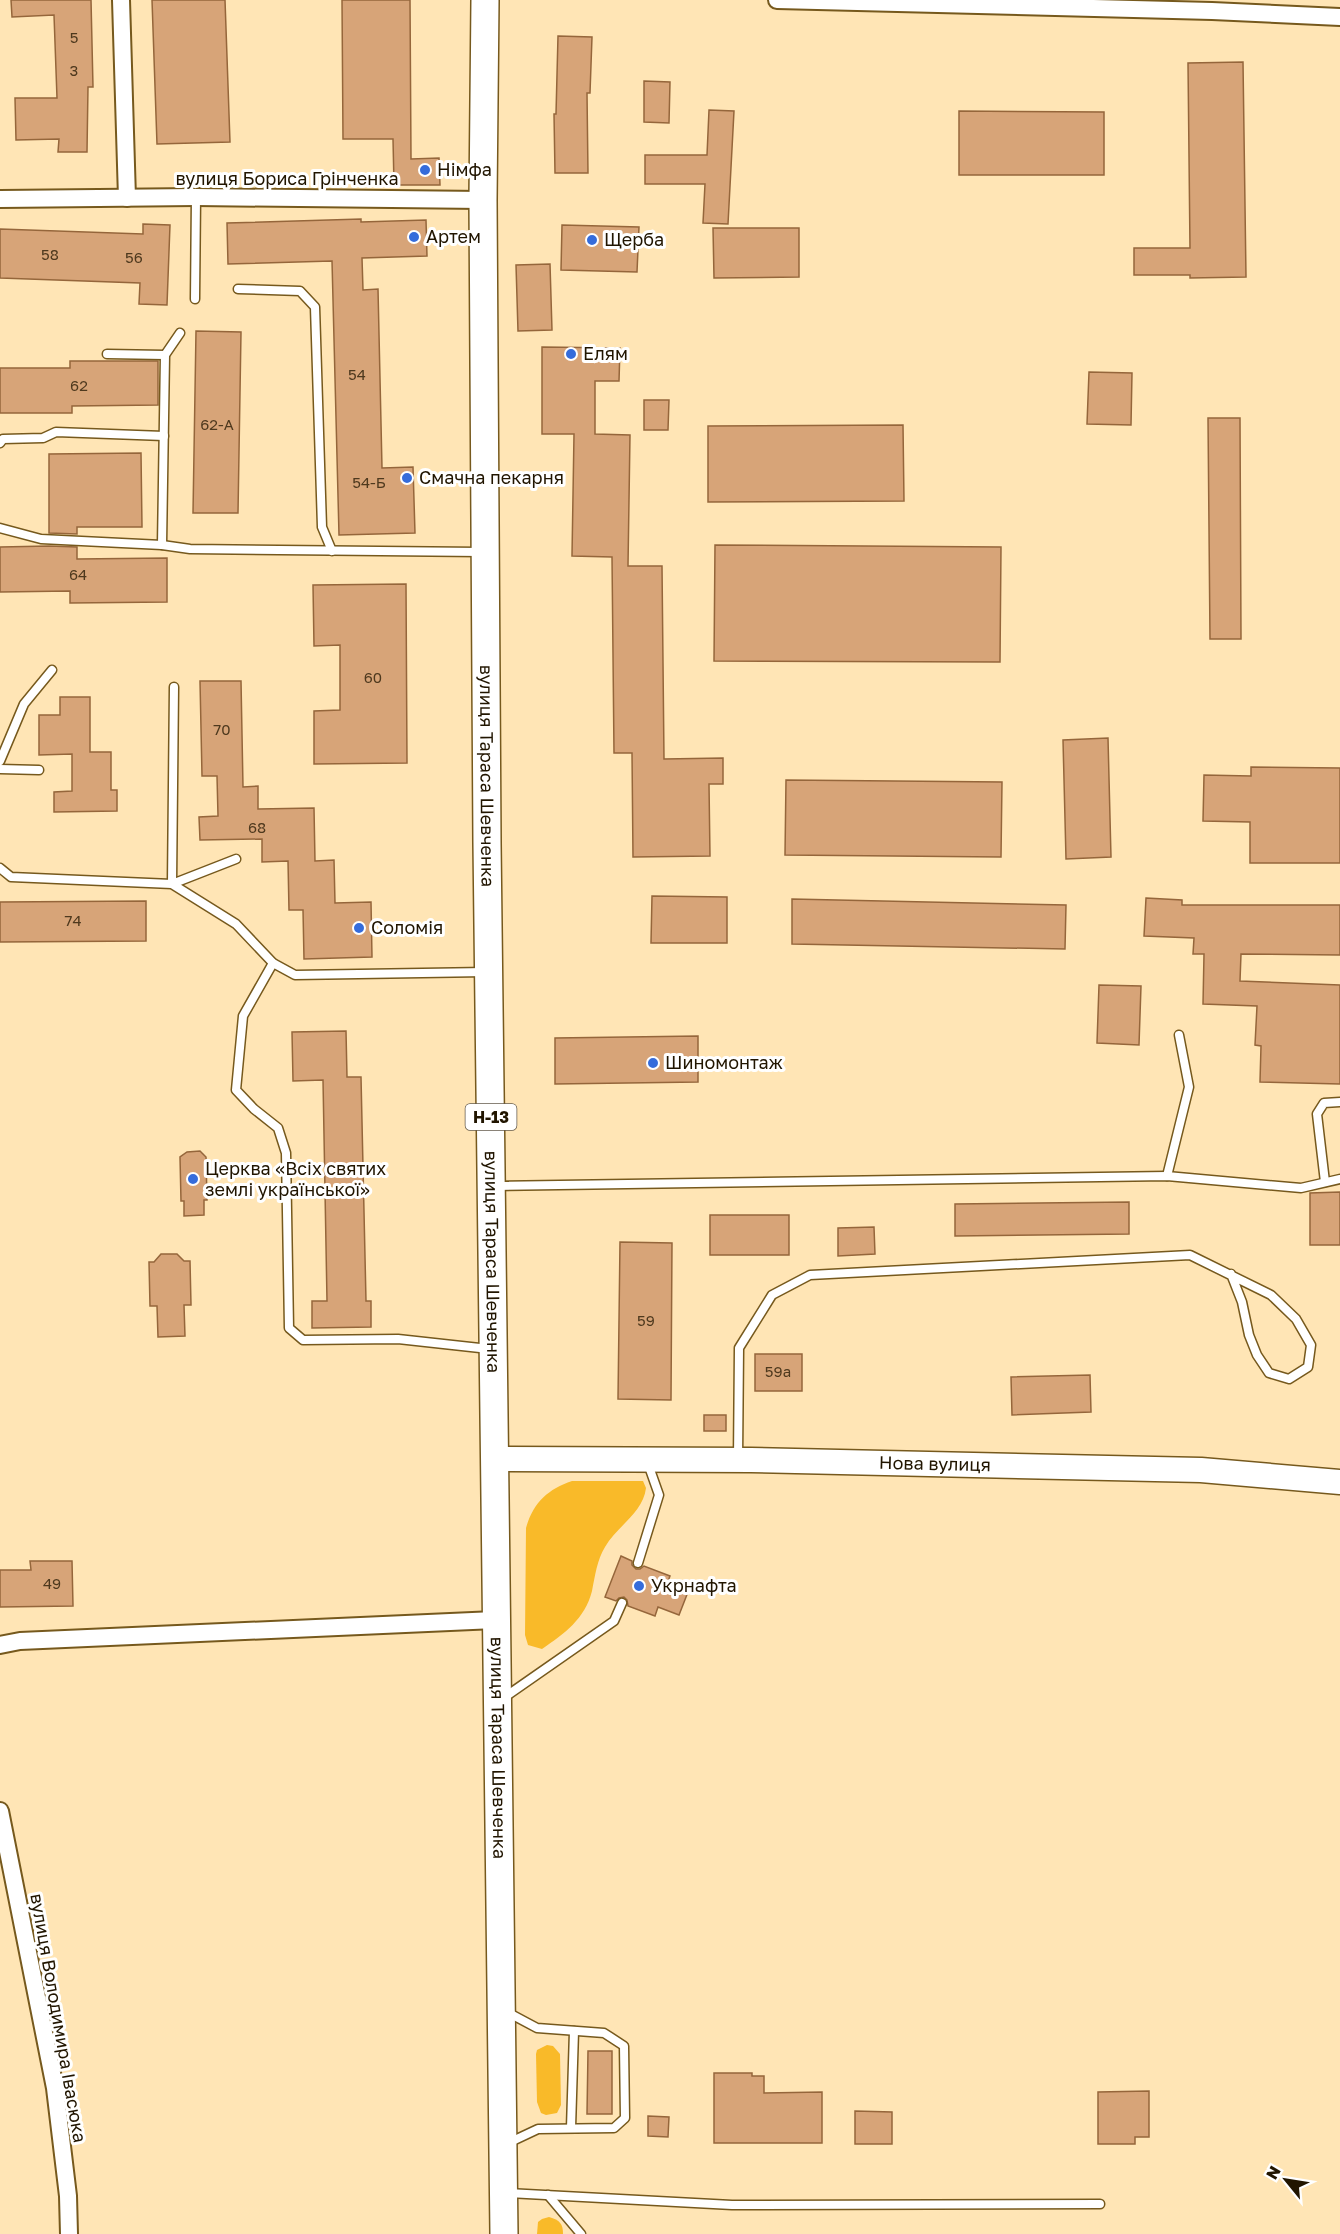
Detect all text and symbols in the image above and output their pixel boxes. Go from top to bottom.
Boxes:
house number: 5 [70,28,78,46]
house number: 3 [70,61,78,79]
place label: Німфа [437,158,492,180]
marker: Німфа [418,163,432,177]
street label: вулиця Бориса Грінченка [175,167,399,189]
place label: Артем [426,225,481,247]
place label: Щерба [604,228,664,250]
marker: Артем [407,230,421,244]
marker: Щерба [585,233,599,247]
house number: 58 [41,245,59,263]
house number: 56 [125,248,143,266]
place label: Елям [583,342,628,364]
marker: Елям [564,347,578,361]
house number: 54 [348,365,366,383]
house number: 62 [70,376,88,394]
house number: 62-А [200,415,234,433]
place label: Смачна пекарня [419,466,564,488]
marker: Смачна пекарня [400,471,414,485]
house number: 54-Б [352,473,386,491]
house number: 64 [69,565,87,583]
street label: вулиця Тараса Шевченка [476,665,500,887]
house number: 60 [364,668,382,686]
house number: 70 [213,720,231,738]
house number: 68 [248,818,266,836]
house number: 74 [64,911,82,929]
place label: Соломiя [371,916,443,938]
marker: Соломiя [352,921,366,935]
place label: Шиномонтаж [665,1051,783,1073]
marker: Шиномонтаж [646,1056,660,1070]
road number: Н-13 [466,1104,516,1130]
street label: вулиця Тараса Шевченка [481,1151,505,1373]
place label: Церква «Всіх святих землі української» [205,1157,386,1200]
marker: Церква «Всіх святих землі української» [186,1172,200,1186]
house number: 59 [637,1311,655,1329]
house number: 59а [765,1362,791,1380]
street label: Нова вулиця [879,1451,991,1475]
house number: 49 [43,1574,61,1592]
place label: Укрнафта [651,1574,737,1596]
marker: Укрнафта [632,1579,646,1593]
street label: вулиця Тараса Шевченка [487,1637,511,1859]
street label: вулиця Володимира Івасюка [26,1892,92,2144]
north arrow [1256,2150,1316,2210]
text: N [1261,2162,1285,2183]

